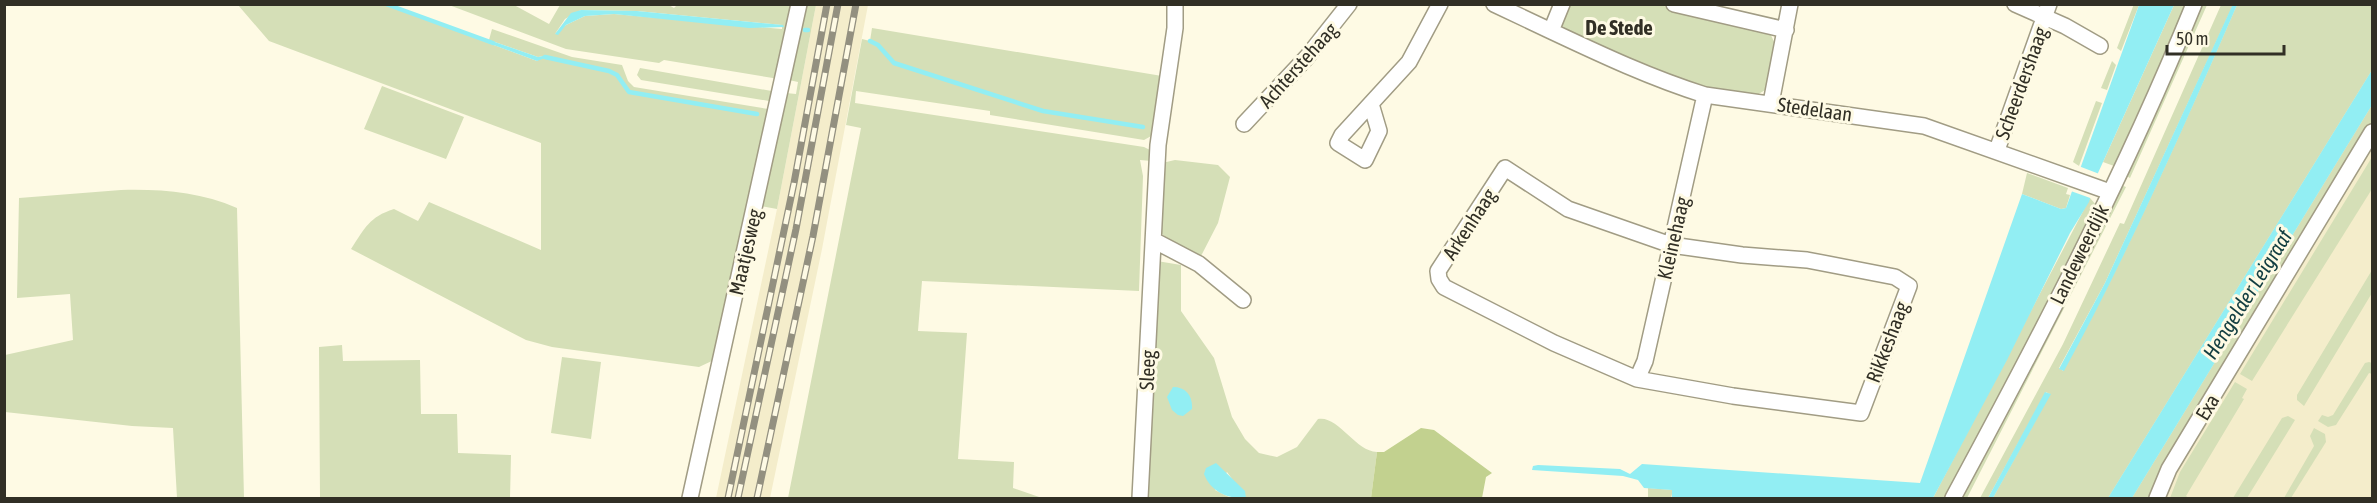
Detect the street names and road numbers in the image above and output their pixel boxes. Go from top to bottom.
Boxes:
street label: Achterstehaag [1254,18,1342,112]
street label: Scheerdershaag [1990,23,2052,142]
street label: Stedelaan [1776,92,1854,126]
street label: Arkenhaag [1438,184,1501,264]
street label: Kleinehaag [1652,194,1694,282]
street label: Landeweerdijk [2045,200,2113,308]
street label: Maatjesweg [724,206,766,297]
street label: Rikkeshaag [1861,298,1913,386]
street label: Sleeg [1134,349,1160,391]
street label: Exa [2190,390,2224,424]

